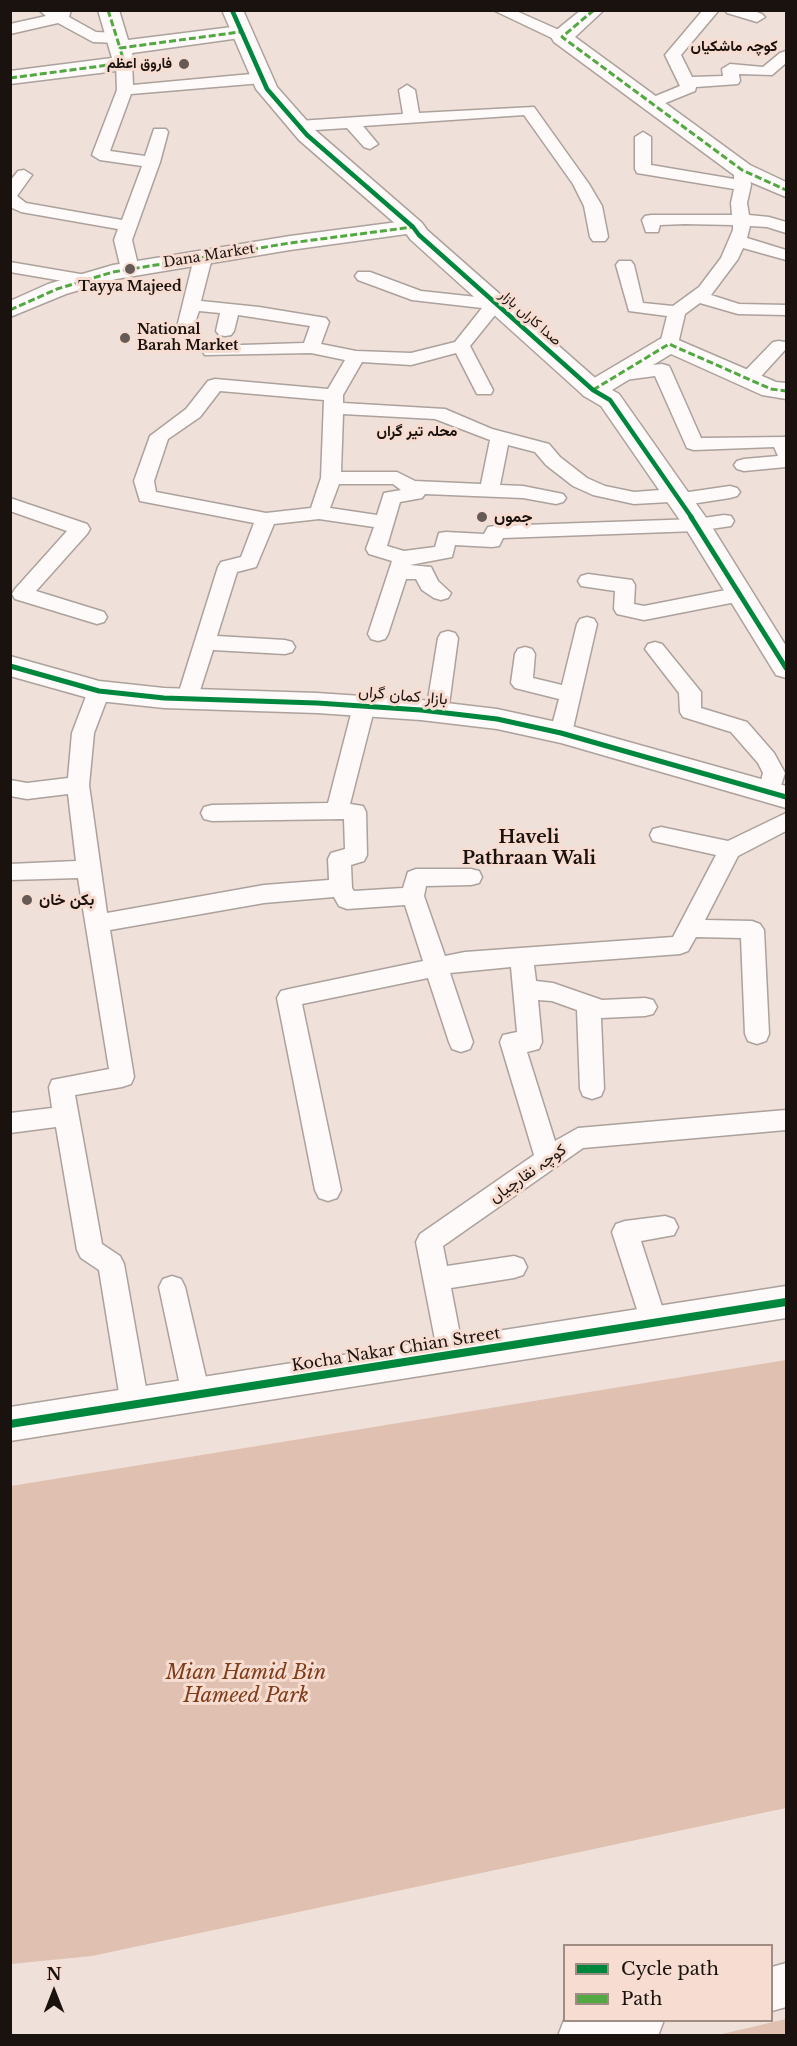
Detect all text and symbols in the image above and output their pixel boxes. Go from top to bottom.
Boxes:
district label: کوچہ ماشکیاں [691,38,777,56]
place label: فاروق اعظم [107,56,172,72]
marker: فاروق اعظم [177,57,191,71]
street label: Dana Market [162,240,256,272]
marker: Tayya Majeed [123,262,137,276]
place label: Tayya Majeed [78,279,182,295]
street label: صدا کاراں بازار [496,287,564,349]
place label: National Barah Market [137,322,238,354]
marker: National Barah Market [118,331,132,345]
district label: محلہ تیر گراں [376,423,458,441]
place label: جموں [494,507,532,527]
marker: جموں [475,510,489,524]
street label: بازار کمان گراں [357,683,449,709]
district label: Haveli Pathraan Wali [462,827,596,870]
place label: بکن خان [39,890,94,910]
marker: بکن خان [20,893,34,907]
street label: کوچہ نقارچیاں [486,1140,570,1208]
street label: Kocha Nakar Chian Street [290,1324,502,1376]
park label: Mian Hamid Bin Hameed Park [166,1661,326,1708]
legend [563,1944,773,2022]
text: Cycle path [621,1958,719,1980]
north arrow [24,1962,84,2022]
text: N [46,1964,62,1984]
text: Path [621,1988,662,2010]

